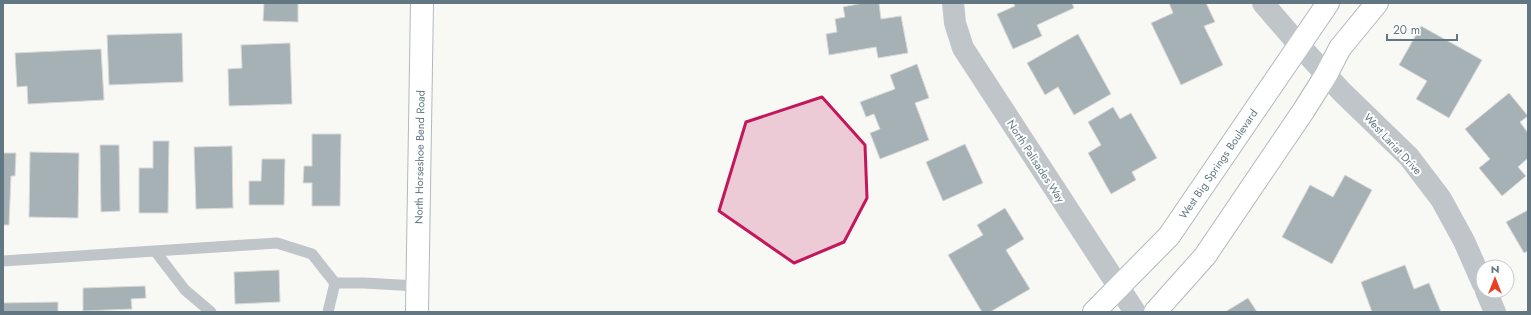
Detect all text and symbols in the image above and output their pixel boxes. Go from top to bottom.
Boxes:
scale bar [1387,16,1457,42]
text: 20 m [1393,21,1420,39]
street label: North Horseshoe Bend Road [410,90,429,224]
street label: West Big Springs Boulevard [1175,106,1261,222]
street label: West Lariat Drive [1360,110,1426,178]
street label: North Palisades Way [1003,117,1069,206]
north arrow [1475,259,1515,299]
text: N [1491,261,1499,277]

